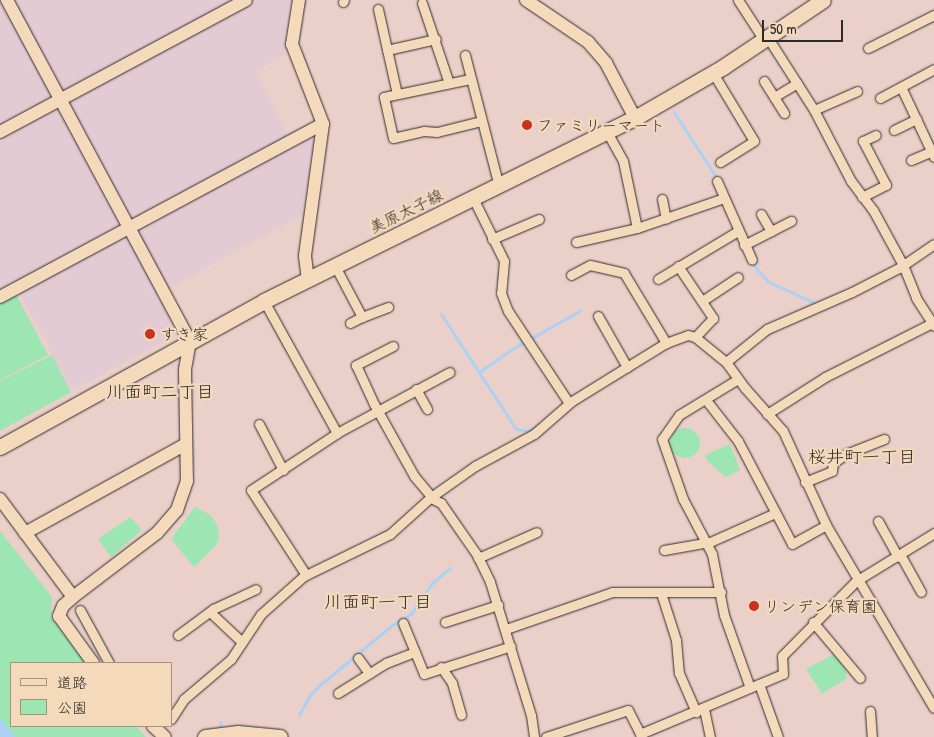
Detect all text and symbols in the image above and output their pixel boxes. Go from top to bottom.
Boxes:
scale bar [764,10,845,42]
text: 50 m [770,18,797,39]
place label: ファミリーマート [537,115,665,135]
marker: ファミリーマート [521,119,533,131]
street label: 美原太子線 [366,185,446,237]
place label: すき家 [160,324,208,344]
marker: すき家 [144,328,156,340]
district label: 川面町二丁目 [106,381,214,403]
district label: 桜井町一丁目 [808,446,916,468]
district label: 川面町一丁目 [324,591,432,613]
place label: リンデン保育園 [764,596,876,616]
marker: リンデン保育園 [748,600,760,612]
legend [10,662,172,727]
text: 道路 [57,672,87,693]
text: 公園 [57,697,87,718]

